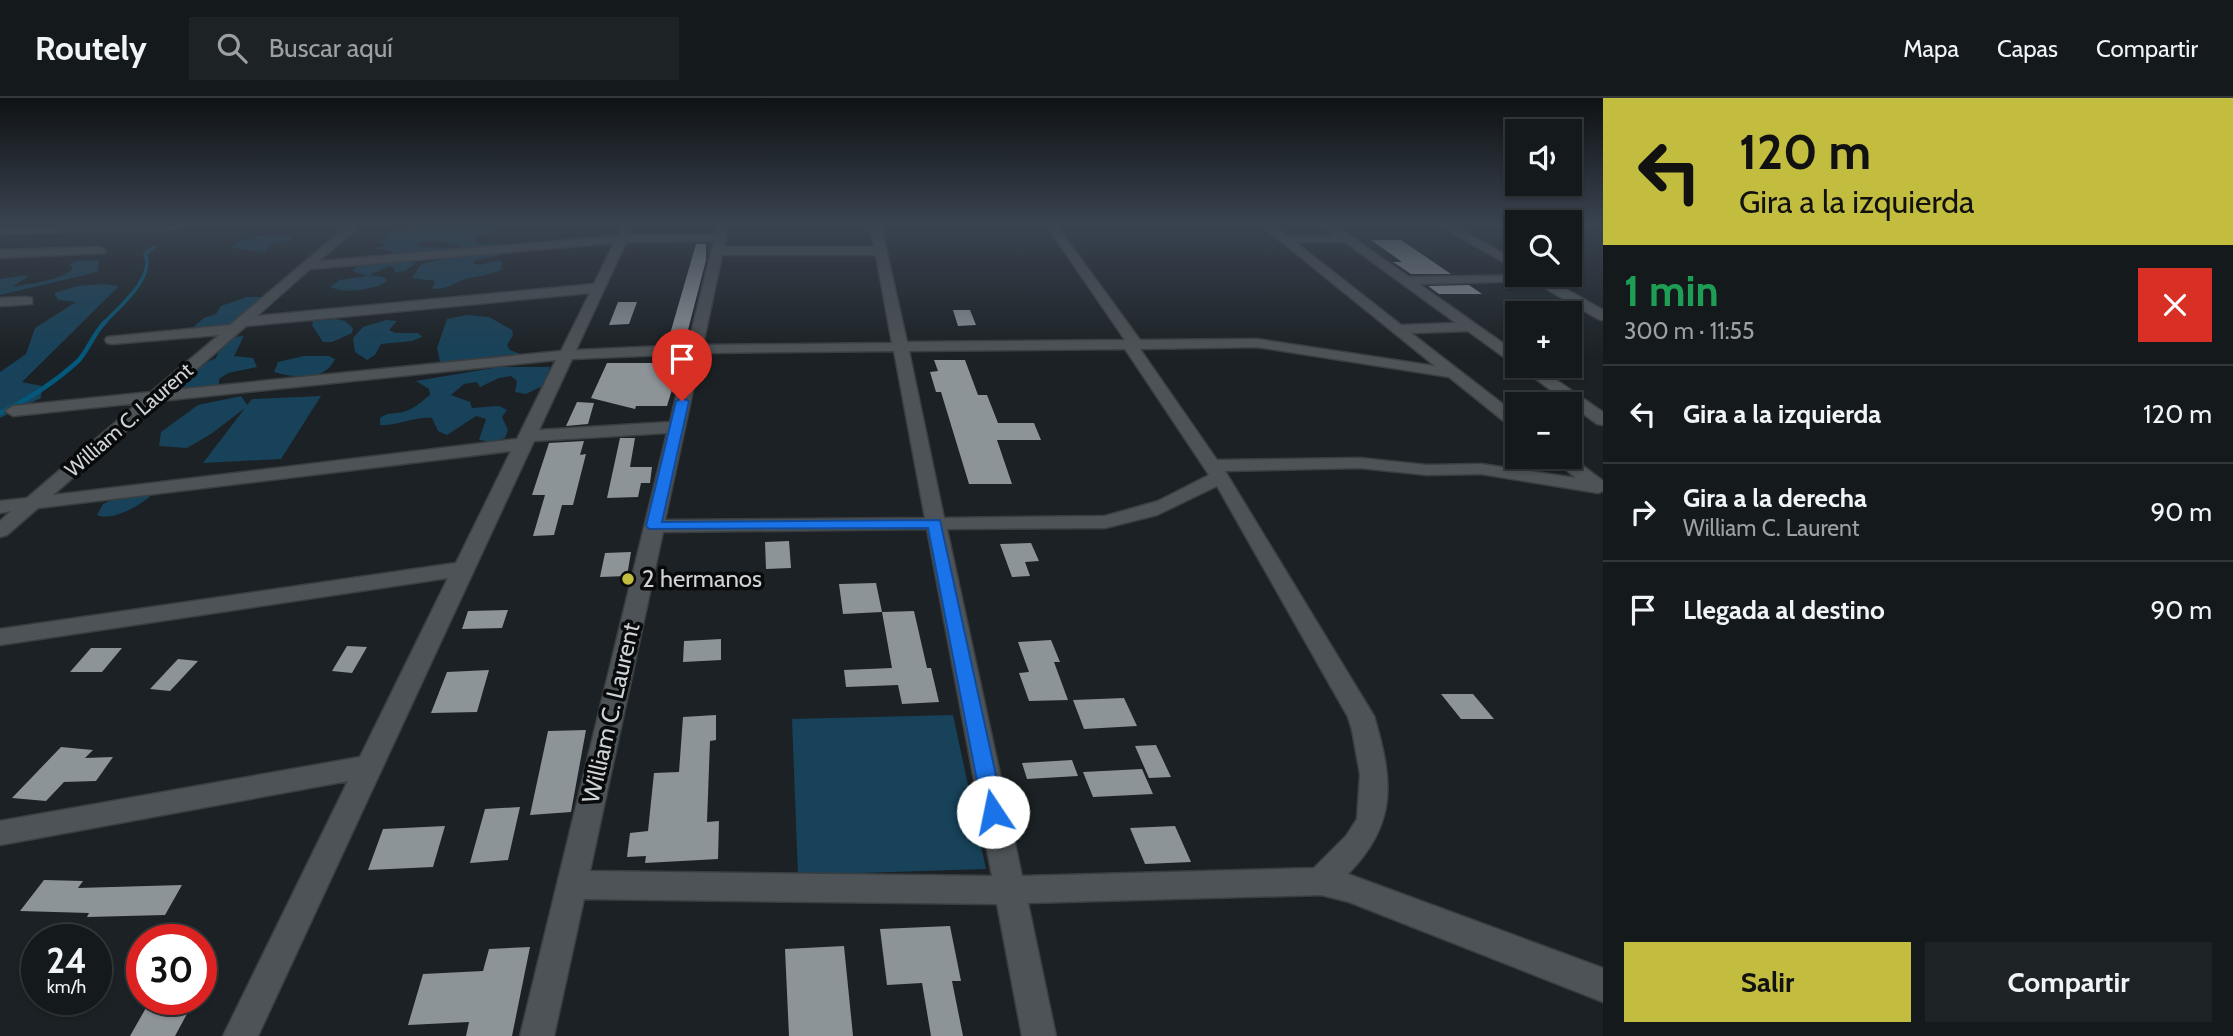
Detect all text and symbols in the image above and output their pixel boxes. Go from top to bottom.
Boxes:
search box [189,17,679,80]
text: Routely [35,28,147,68]
icon: search [213,29,251,67]
text: Buscar aquí [269,32,393,64]
text: Mapa [1903,34,1959,63]
text: Capas [1997,34,2058,63]
text: Compartir [2096,34,2198,63]
map controls [1505,119,1582,469]
button: sound [1505,119,1582,196]
text: 120 m [1739,122,1871,181]
icon: left [1624,126,1715,217]
text: Gira a la izquierda [1739,182,1974,221]
button: search [1505,210,1582,287]
text: 1 min [1624,265,1719,317]
button: close [2138,268,2212,342]
button: + [1505,301,1582,378]
text: 300 m · 11:55 [1624,317,1754,345]
pin [652,329,712,401]
icon: arrive [663,340,701,378]
street label: William C. Laurent [60,357,198,482]
button: − [1505,392,1582,469]
icon: left [1624,395,1662,433]
text: Gira a la izquierda [1683,398,1881,430]
text: 120 m [2143,398,2212,430]
text: Gira a la derecha [1683,482,1867,514]
icon: right [1624,493,1662,531]
text: 90 m [2150,496,2212,528]
text: William C. Laurent [1683,514,1860,542]
place label: 2 hermanos [642,564,762,593]
marker: 2 hermanos [620,571,636,587]
icon: arrive [1624,591,1662,629]
text: Llegada al destino [1683,594,1885,626]
text: 90 m [2150,594,2212,626]
street label: William C. Laurent [576,620,645,806]
position arrow [956,775,1030,849]
speed limit sign: 30 [126,924,217,1015]
text: 24 [46,939,87,982]
button: Salir [1624,942,1911,1022]
button: Compartir [1925,942,2212,1022]
text: km/h [47,976,86,998]

